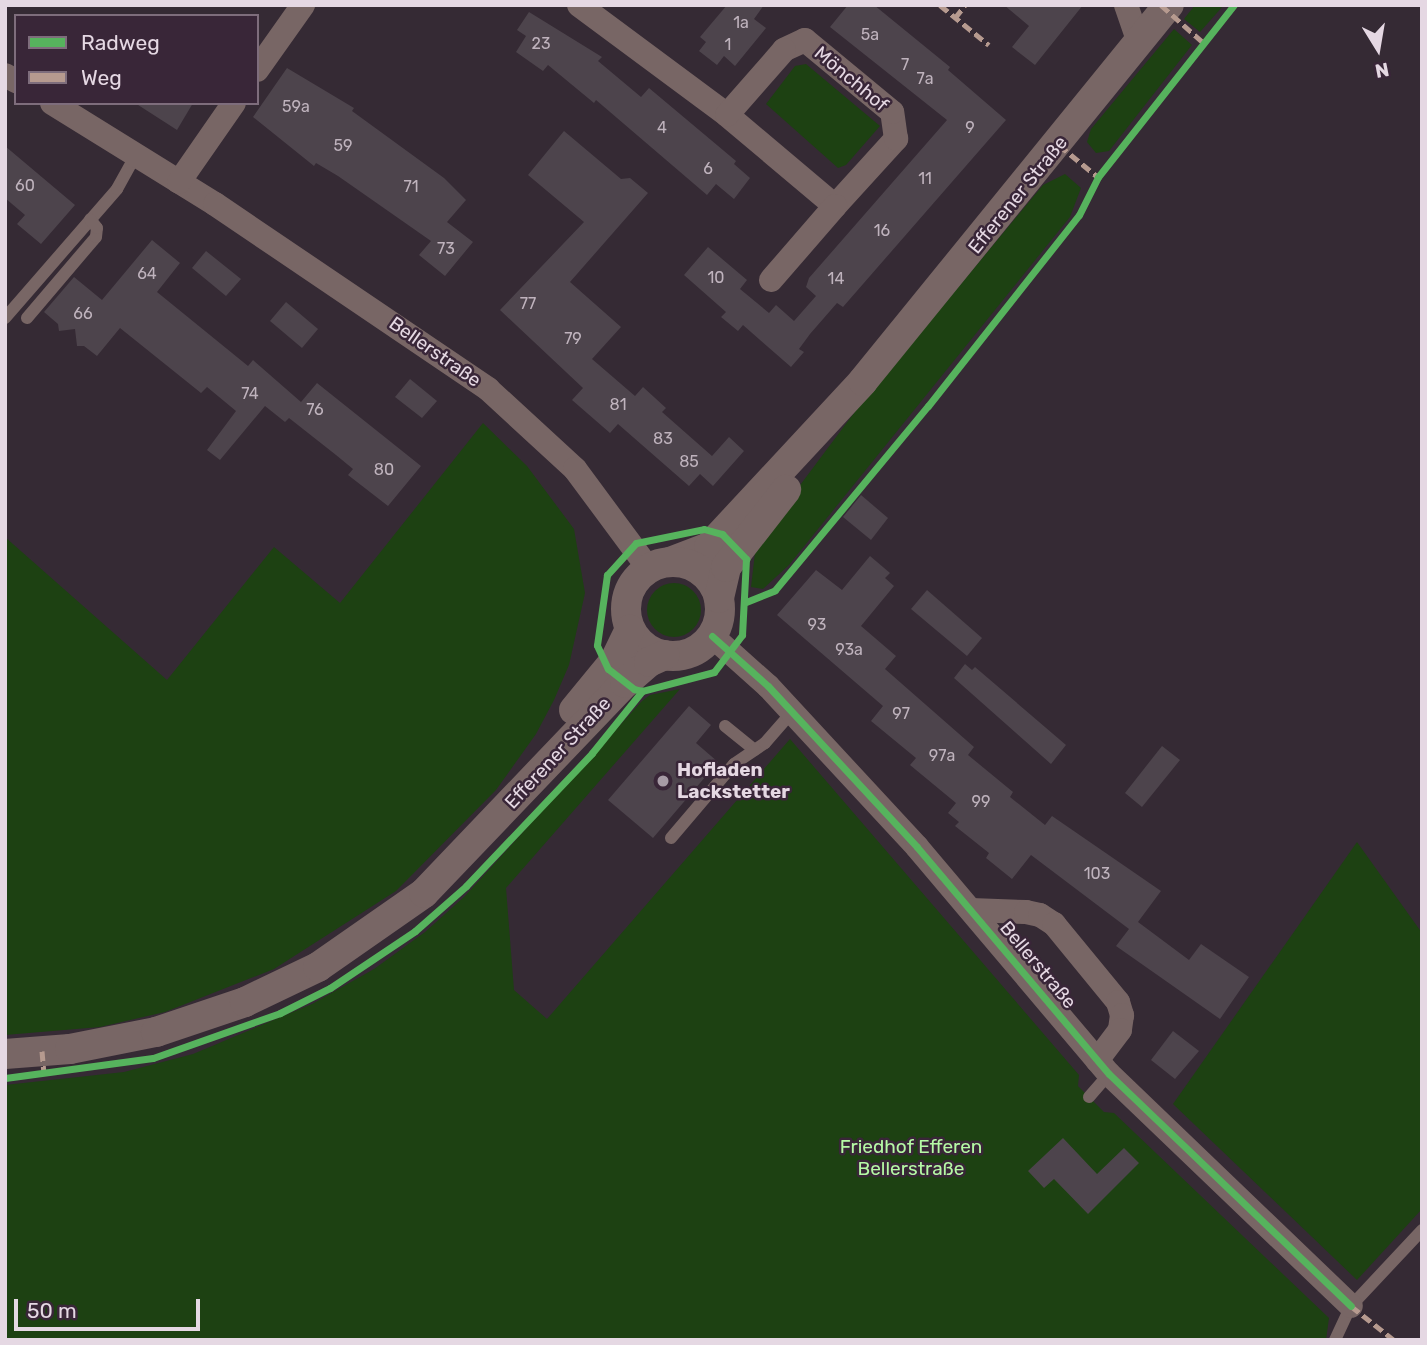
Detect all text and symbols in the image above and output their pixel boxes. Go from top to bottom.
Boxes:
house number: 1a [733,13,749,33]
legend [14,14,259,105]
north arrow [1343,14,1413,84]
house number: 5a [861,25,879,45]
text: Radweg [81,30,160,55]
house number: 23 [531,34,551,54]
house number: 1 [725,35,731,55]
street label: Mönchhof [809,42,893,116]
house number: 7 [901,55,909,75]
text: N [1373,58,1391,83]
text: Weg [81,65,122,90]
house number: 7a [916,69,934,89]
house number: 59a [282,97,310,117]
house number: 4 [657,118,667,138]
house number: 9 [965,118,975,138]
street label: Efferener Straße [963,131,1073,259]
house number: 59 [334,136,352,156]
house number: 6 [703,159,713,179]
house number: 11 [918,169,932,189]
house number: 60 [15,176,35,196]
house number: 71 [403,177,419,197]
house number: 16 [874,221,890,241]
house number: 73 [437,239,455,259]
house number: 64 [137,264,157,284]
house number: 10 [707,268,725,288]
house number: 14 [828,269,844,289]
house number: 77 [520,294,536,314]
house number: 66 [73,304,93,324]
street label: Bellerstraße [385,312,485,392]
house number: 79 [564,329,582,349]
house number: 74 [241,384,259,404]
house number: 81 [609,395,627,415]
house number: 76 [306,400,324,420]
house number: 83 [653,429,673,449]
house number: 85 [679,452,699,472]
house number: 80 [374,460,394,480]
house number: 93 [808,615,826,635]
house number: 93a [835,640,863,660]
street label: Efferener Straße [500,692,616,814]
house number: 97 [892,704,910,724]
house number: 97a [929,746,955,766]
place label: Hofladen Lackstetter [677,759,790,803]
marker: Hofladen Lackstetter [655,773,671,789]
house number: 99 [972,792,990,812]
house number: 103 [1084,864,1110,884]
street label: Bellerstraße [995,917,1081,1013]
park label: Friedhof Efferen Bellerstraße [839,1136,983,1180]
scale bar [18,1286,203,1330]
text: 50 m [27,1298,77,1323]

